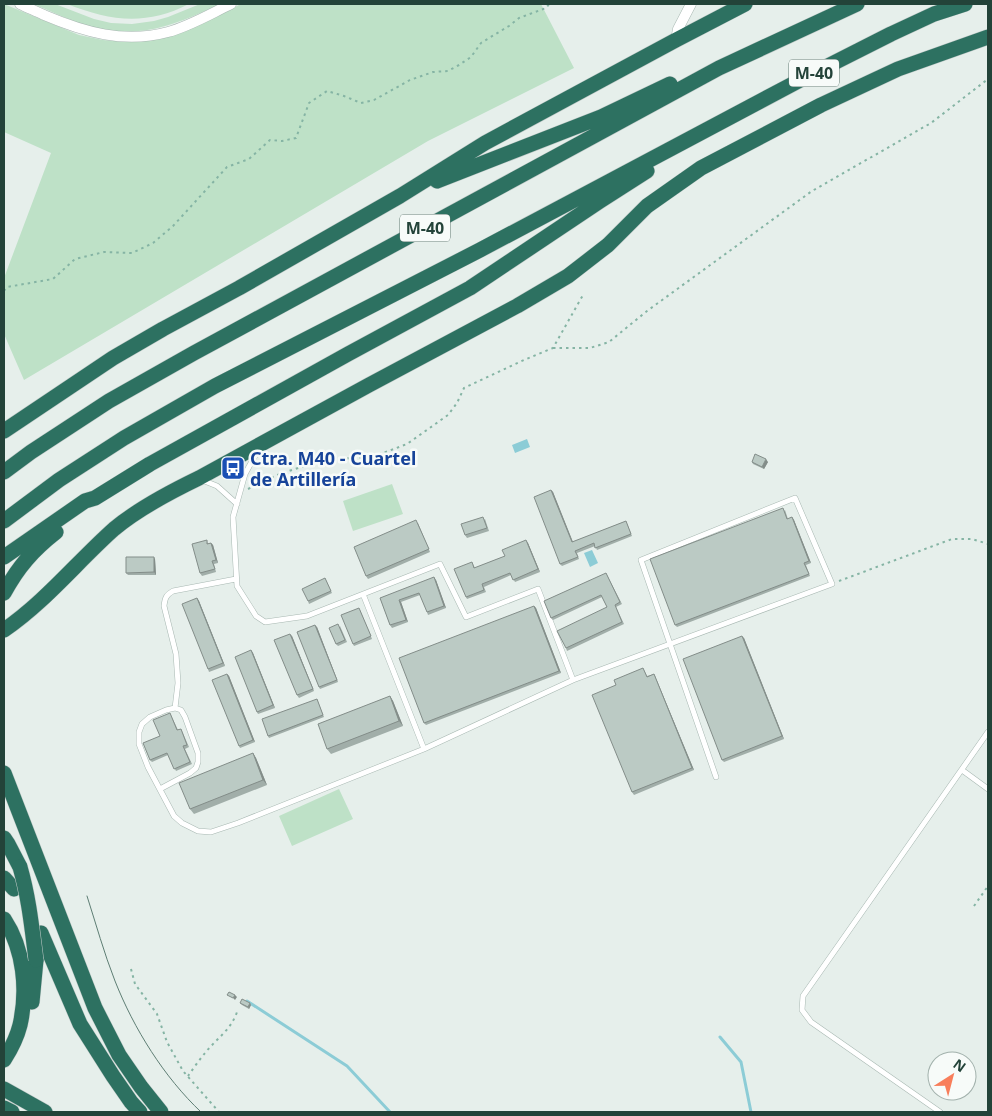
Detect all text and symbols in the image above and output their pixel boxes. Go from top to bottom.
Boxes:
road number: M-40 [789,59,839,86]
road number: M-40 [400,214,450,242]
place label: Ctra. M40 - Cuartel de Artillería [250,446,416,491]
bus stop icon: Ctra. M40 - Cuartel de Artillería [220,455,246,481]
north arrow [927,1051,977,1101]
text: N [950,1054,970,1076]

